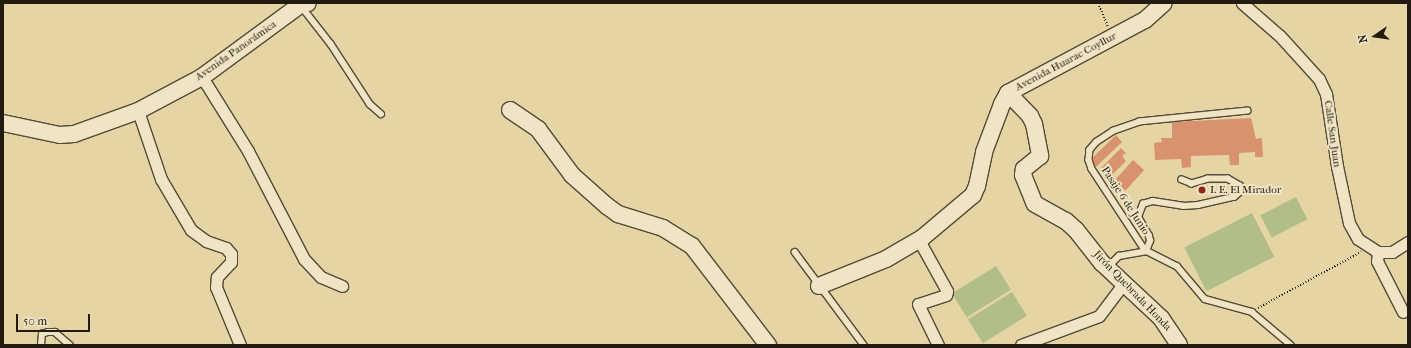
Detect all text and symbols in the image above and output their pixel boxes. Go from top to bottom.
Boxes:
north arrow [1355,16,1395,56]
street label: Avenida Panorámica [193,18,279,84]
street label: Avenida Huarac Coyllur [1013,30,1119,94]
text: N [1356,33,1370,44]
street label: Calle San Juan [1321,100,1343,168]
street label: Pasaje 6 de Junio [1098,164,1152,238]
place label: I. E. El Mirador [1210,183,1281,197]
marker: I. E. El Mirador [1197,185,1207,195]
street label: Jirón Quebrada Honda [1090,248,1174,334]
scale bar [18,306,92,332]
text: 50 m [23,314,47,328]

